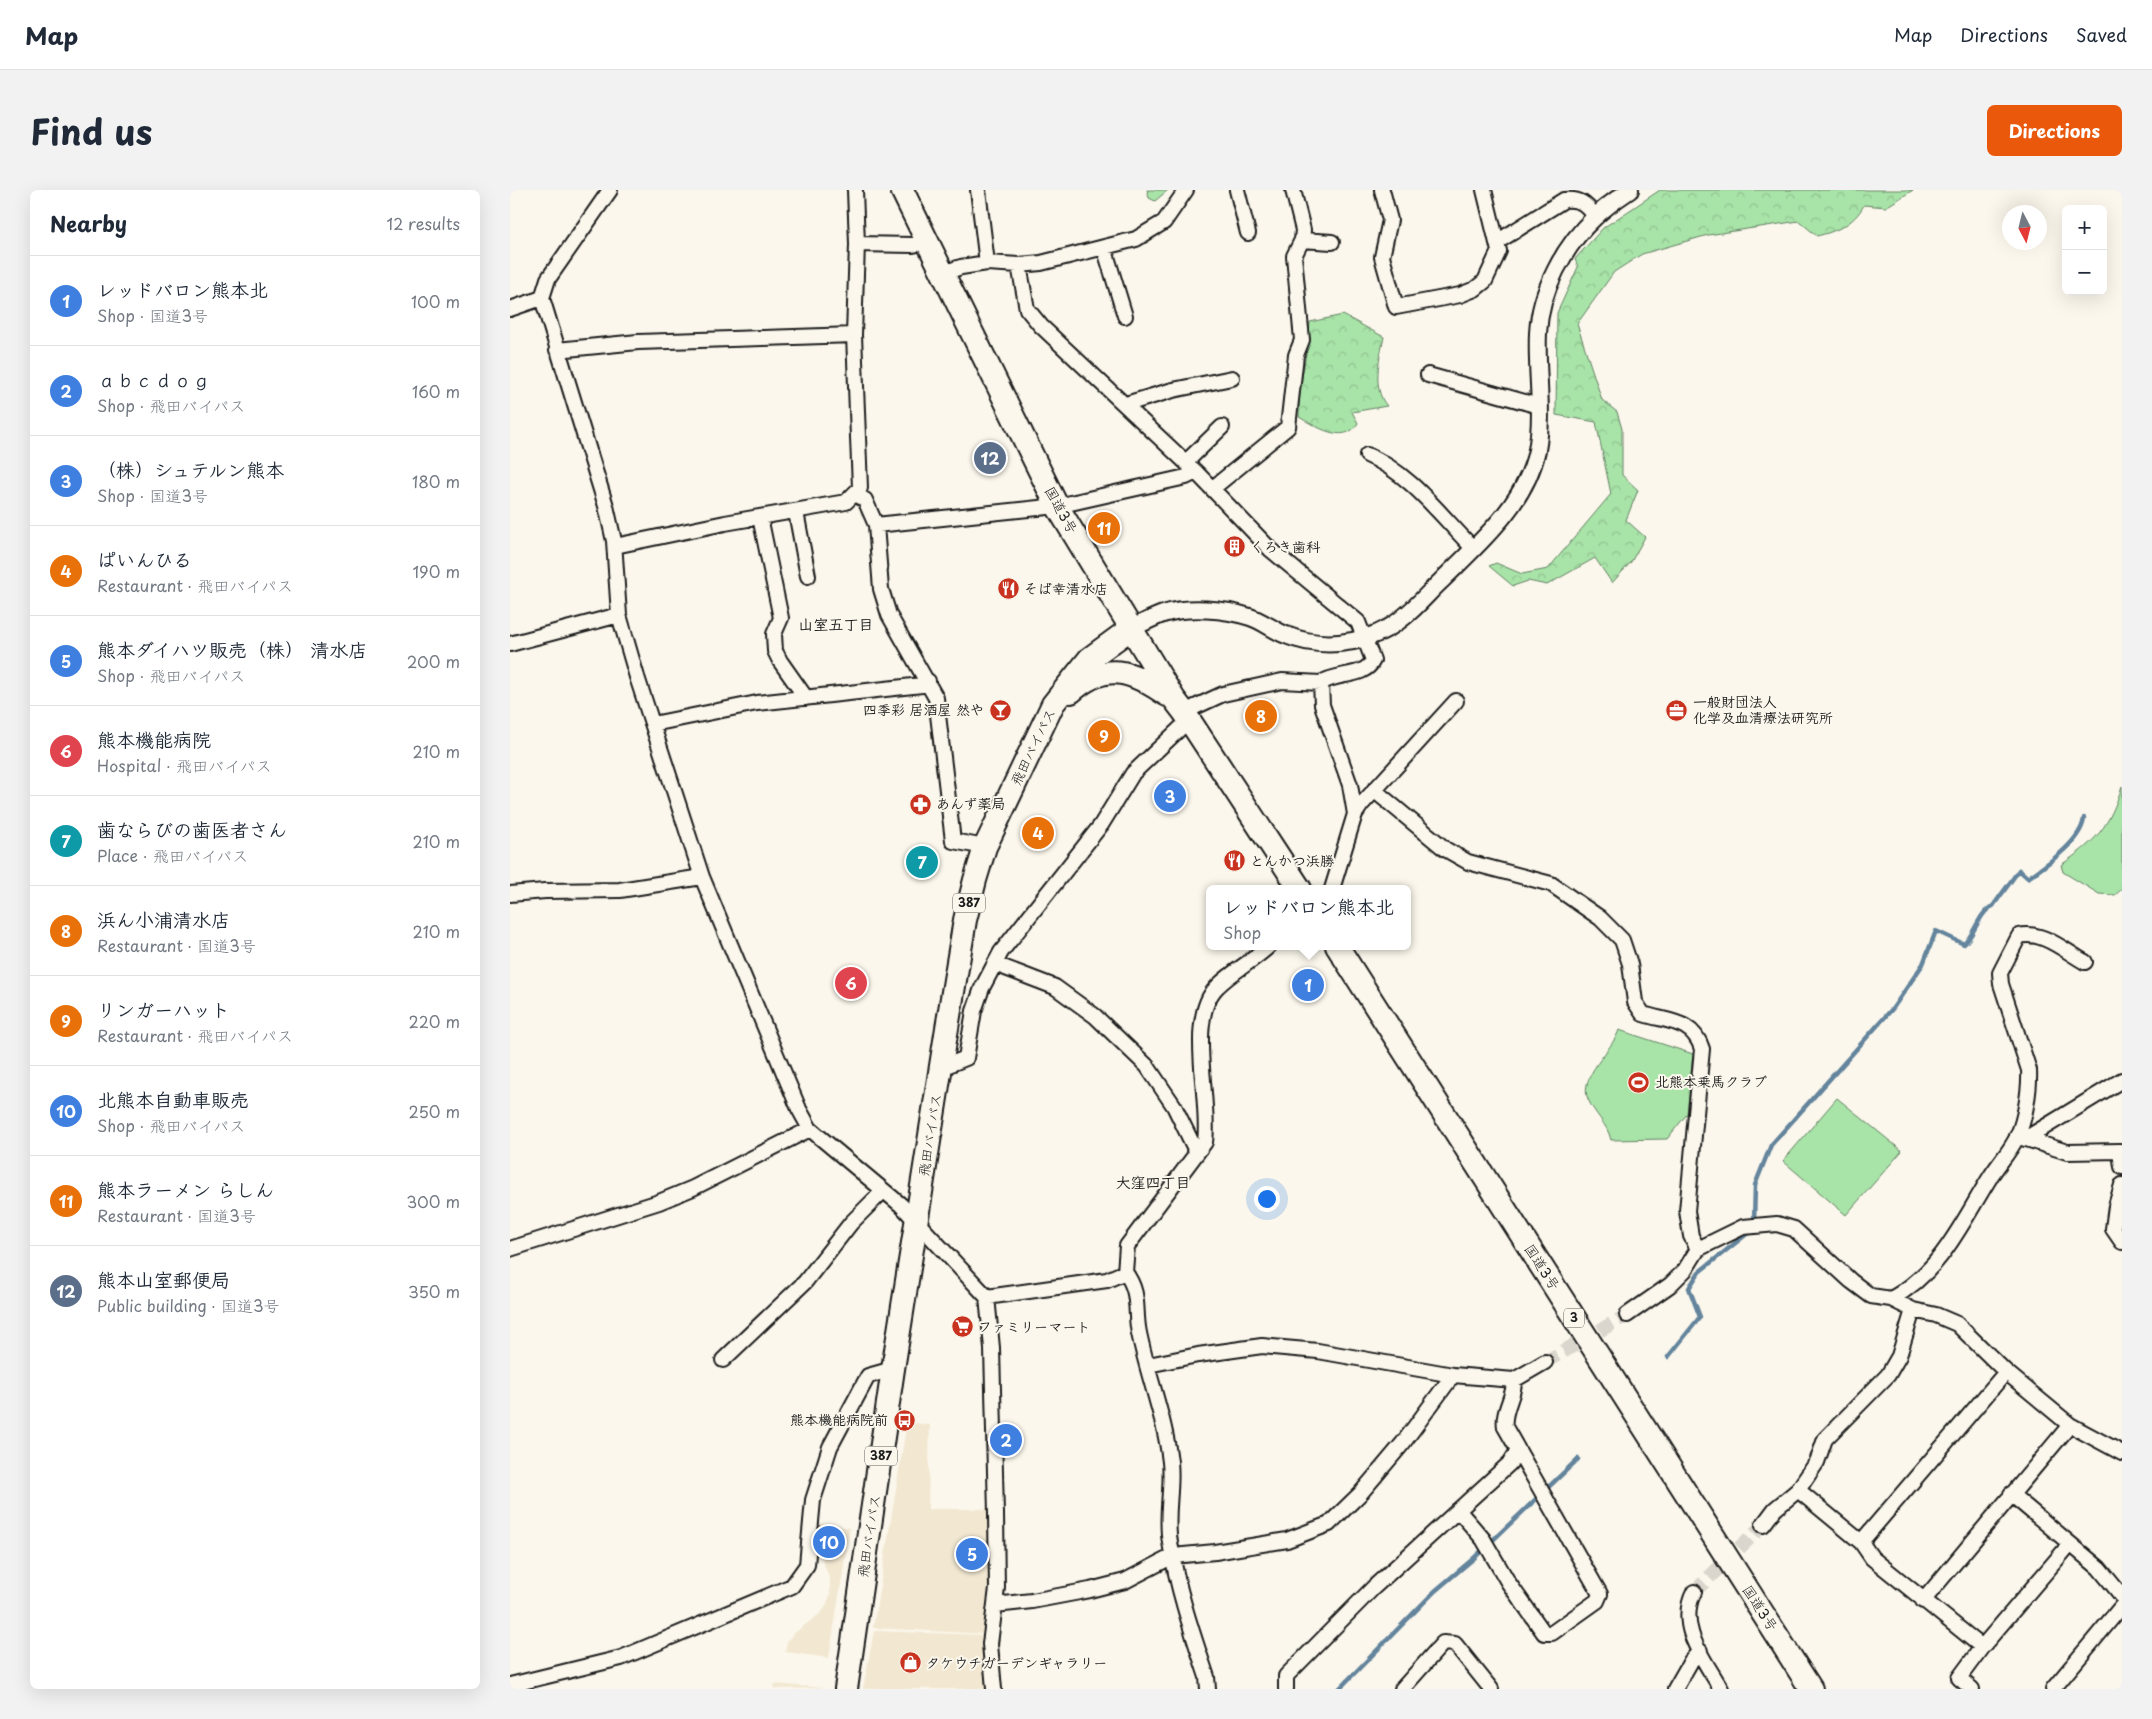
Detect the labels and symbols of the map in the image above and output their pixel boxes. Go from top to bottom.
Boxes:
north arrow [2002,205,2047,250]
pin: 12 [974,439,1006,477]
street label: 国道3号 [1040,482,1083,537]
pin: 11 [1088,509,1120,547]
building icon: くろき歯科 [1222,535,1246,559]
place label: くろき歯科 [1250,536,1321,557]
restaurant icon: そば幸清水店 [996,577,1020,601]
place label: そば幸清水店 [1024,578,1108,599]
district label: 山室五丁目 [798,612,874,635]
place label: 一般財団法人 化学及血清療法研究所 [1693,691,1833,728]
pin: 8 [1245,697,1277,735]
bar icon: 四季彩 居酒屋 然や [988,698,1012,722]
office icon: 一般財団法人 化学及血清療法研究所 [1665,698,1689,722]
place label: 四季彩 居酒屋 然や [863,699,984,720]
street label: 飛田バイパス [1005,705,1060,789]
pin: 9 [1088,717,1120,755]
pin: 3 [1154,777,1186,815]
pharmacy icon: あんず薬局 [908,792,932,816]
place label: あんず薬局 [936,793,1005,814]
pin: 4 [1022,814,1054,852]
pin: 7 [906,843,938,881]
restaurant icon: とんかつ浜勝 [1222,849,1246,873]
place label: とんかつ浜勝 [1250,850,1334,871]
road number: 387 [953,894,985,912]
pin: 6 [835,964,867,1002]
pin: 1 [1292,966,1324,1004]
sports icon: 北熊本乗馬クラブ [1627,1070,1651,1094]
place label: 北熊本乗馬クラブ [1655,1071,1767,1092]
street label: 飛田バイパス [913,1092,946,1178]
district label: 大窪四丁目 [1115,1170,1191,1193]
your location [1254,1186,1280,1212]
street label: 国道3号 [1520,1240,1565,1294]
road number: 3 [1564,1308,1584,1328]
supermarket icon: ファミリーマート [950,1315,974,1339]
place label: ファミリーマート [978,1316,1091,1337]
bus stop icon: 熊本機能病院前 [892,1408,916,1432]
place label: 熊本機能病院前 [790,1409,888,1430]
pin: 2 [990,1421,1022,1459]
road number: 387 [865,1446,897,1466]
street label: 飛田バイパス [852,1493,885,1579]
pin: 10 [813,1523,845,1561]
pin: 5 [956,1535,988,1573]
street label: 国道3号 [1738,1581,1783,1635]
shop icon: タケウチガーデンギャラリー [898,1651,922,1675]
place label: タケウチガーデンギャラリー [926,1652,1107,1673]

